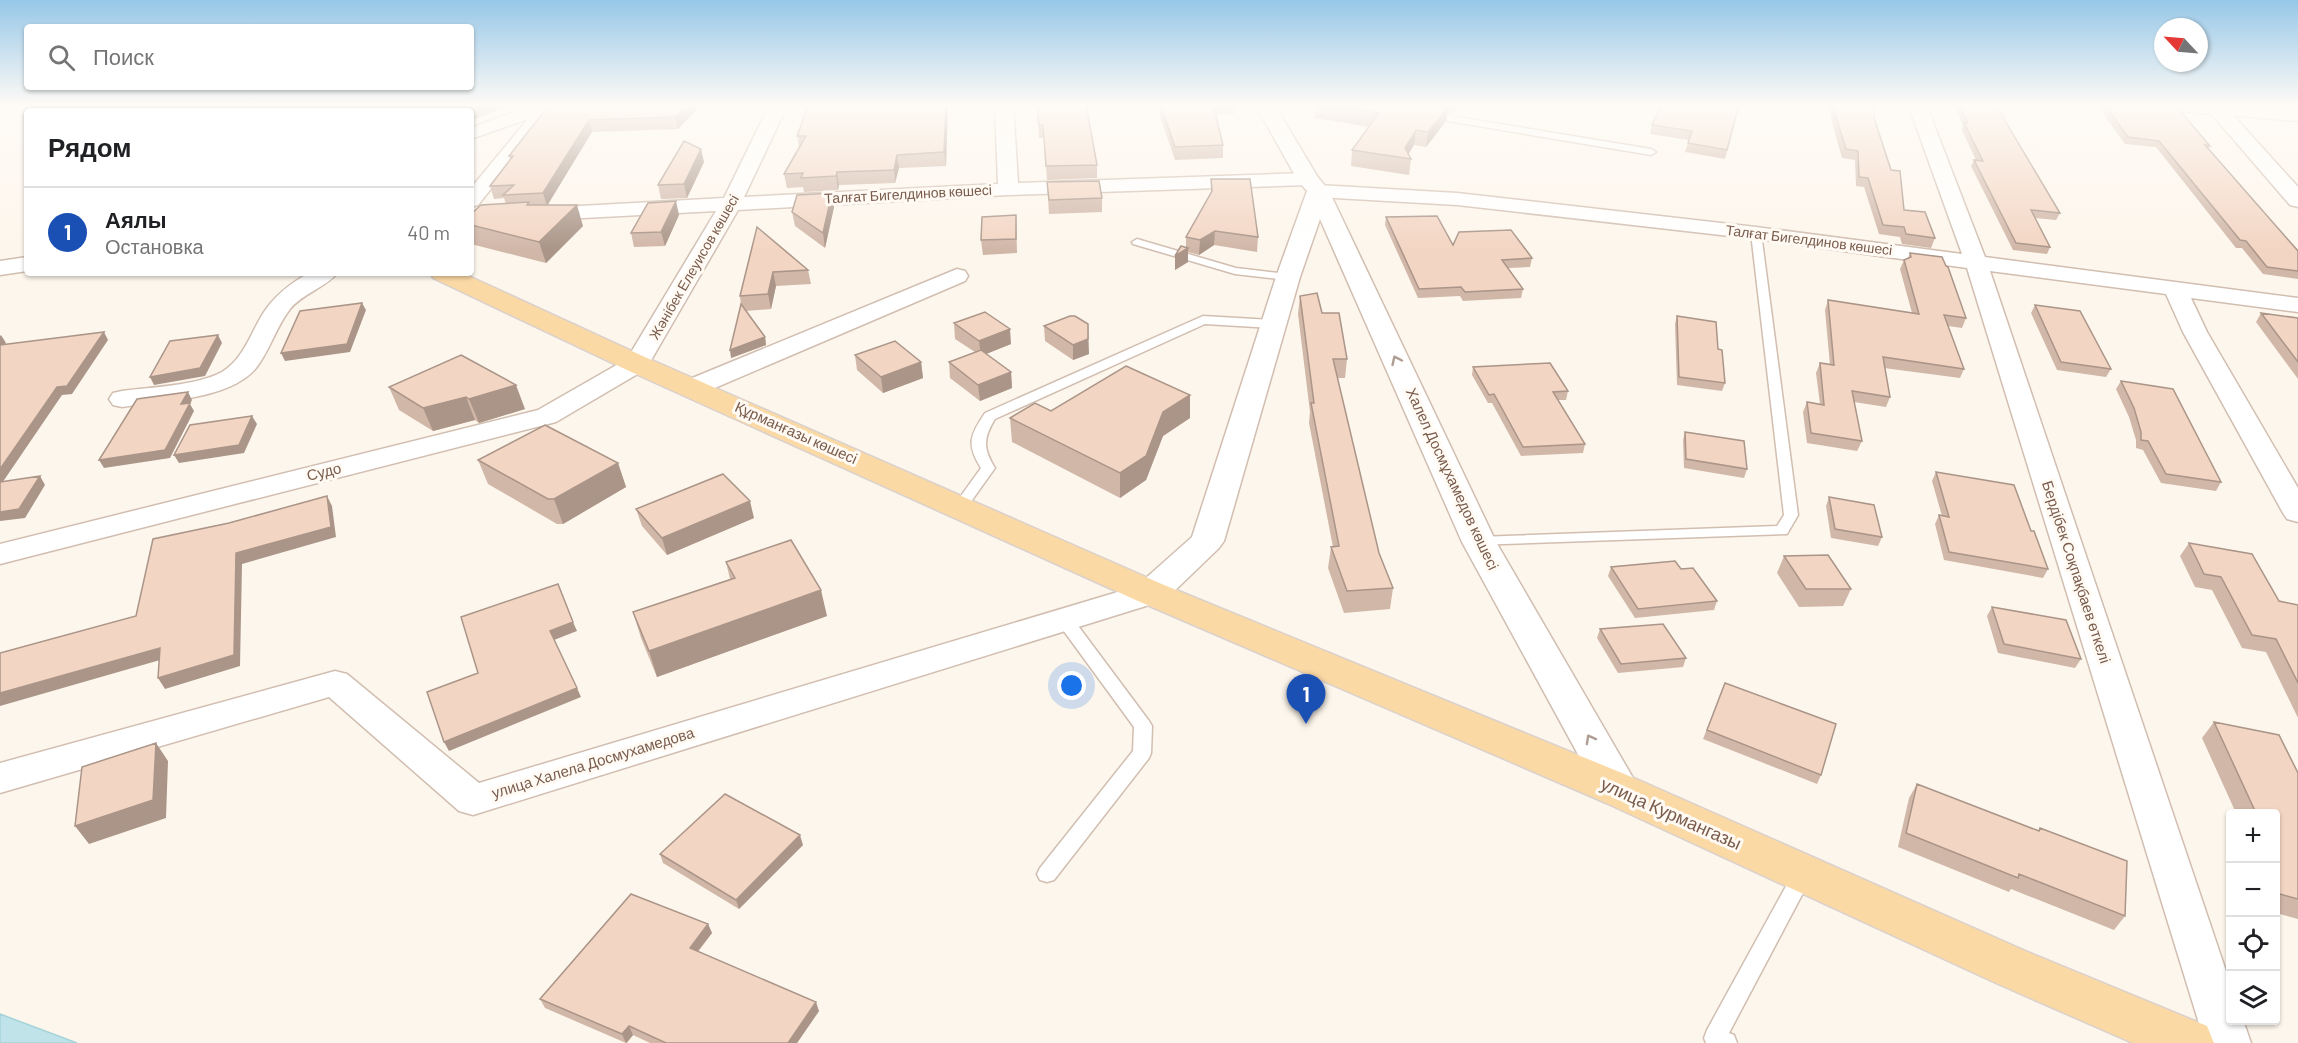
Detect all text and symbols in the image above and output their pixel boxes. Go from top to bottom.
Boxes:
north arrow [2154,18,2208,72]
search box [24,24,474,90]
icon: search [45,41,78,74]
text: Поиск [93,43,154,69]
text: Рядом [48,131,131,162]
street label: Талғат Бигелдинов көшесі [824,181,992,206]
street label: Жәнібек Елеуисов көшесі [645,191,742,342]
text: Аялы [105,206,167,232]
text: 1 [64,220,71,244]
text: 40 m [407,220,450,244]
street label: Талғат Бигелдинов көшесі [1725,221,1893,258]
text: Остановка [105,234,204,258]
one-way arrow [1391,356,1403,367]
street label: Халел Досмұхамедов көшесі [1403,385,1503,572]
street label: Құрманғазы көшесі [732,397,860,467]
street label: Судо [305,458,343,484]
street label: Бердібек Соқпақбаев өткелі [2039,478,2115,665]
your location [1057,671,1086,700]
pin: 1 [1286,674,1326,724]
street label: улица Халела Досмухамедова [489,722,697,801]
one-way arrow [1586,735,1597,745]
street label: улица Курмангазы [1598,772,1745,854]
map controls [2226,809,2280,1025]
button: + [2226,809,2280,863]
button: − [2226,863,2280,917]
button: locate [2226,917,2280,971]
button: layers [2226,971,2280,1025]

